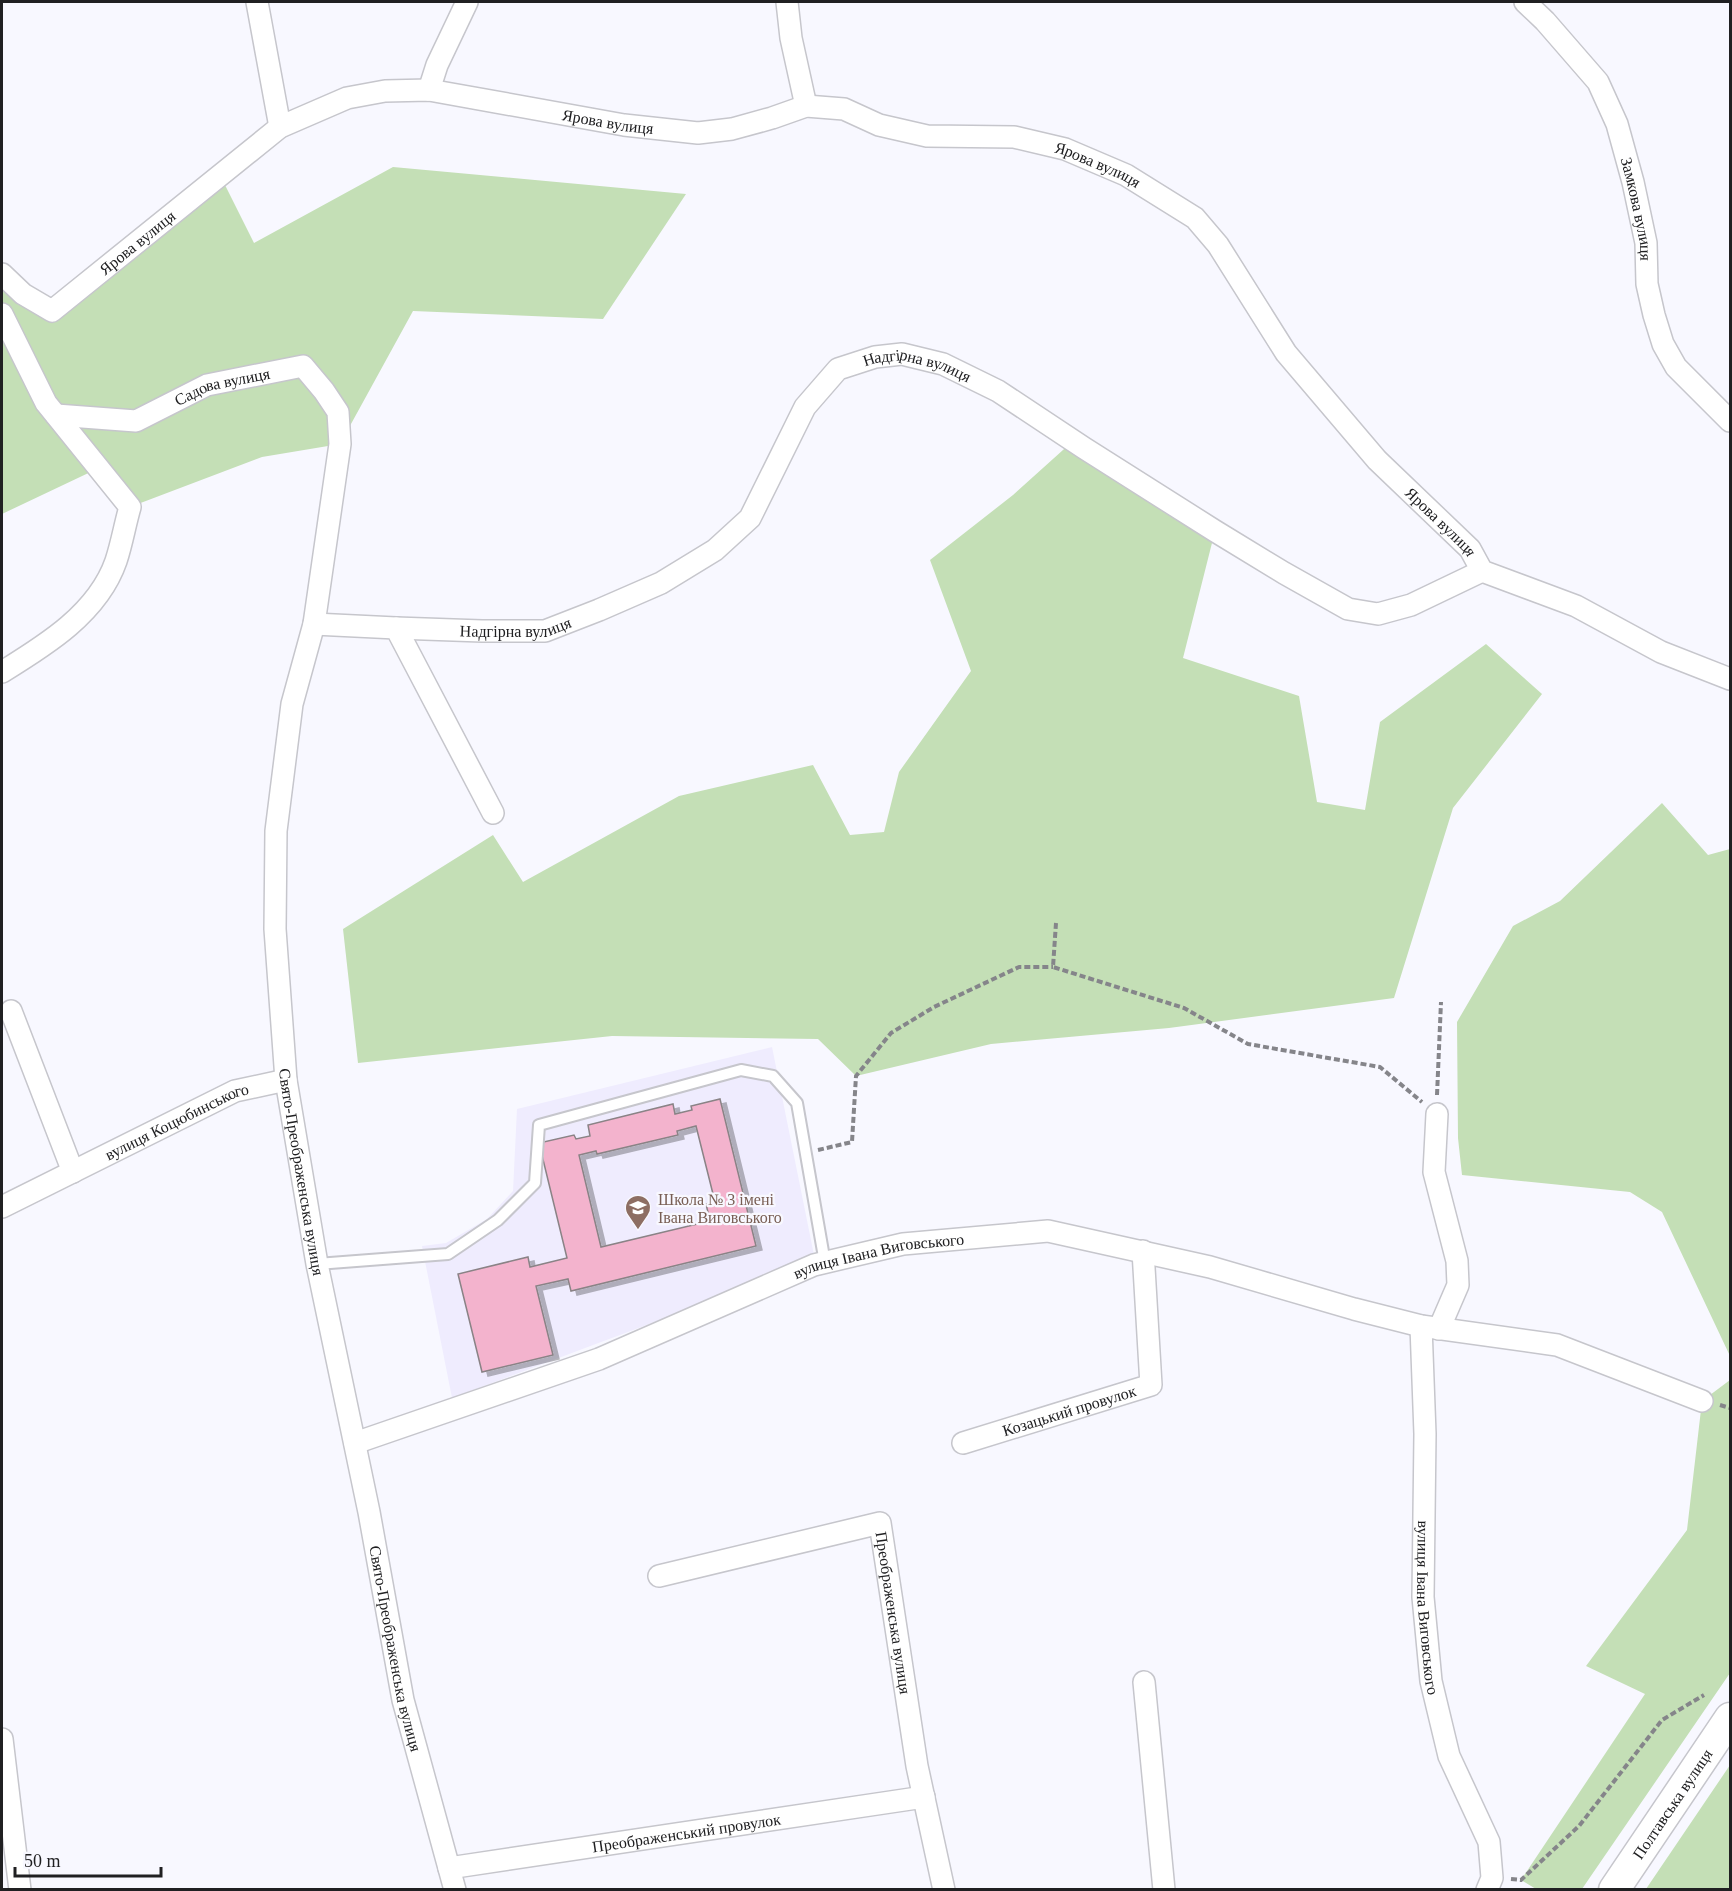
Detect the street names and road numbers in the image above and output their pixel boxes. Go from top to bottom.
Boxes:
street label: Ярова вулиця [561,106,655,137]
street label: Ярова вулиця [1054,138,1144,191]
street label: Замкова вулиця [1618,155,1655,262]
street label: Ярова вулиця [96,206,179,278]
street label: Надгірна вулиця [860,345,975,385]
street label: Садова вулиця [172,364,272,409]
street label: Ярова вулиця [1402,484,1481,559]
street label: Надгірна вулиця [460,613,574,641]
street label: Свято-Преображенська вулиця [277,1068,328,1278]
street label: вулиця Коцюбинського [102,1080,250,1163]
street label: вулиця Івана Виговського [790,1230,965,1282]
street label: Козацький провулок [1000,1382,1138,1439]
street label: вулиця Івана Виговського [1414,1520,1443,1696]
street label: Преображенська вулиця [873,1530,915,1696]
street label: Свято-Преображенська вулиця [367,1544,425,1754]
street label: Полтавська вулиця [1629,1745,1716,1862]
street label: Преображенський провулок [591,1810,782,1855]

